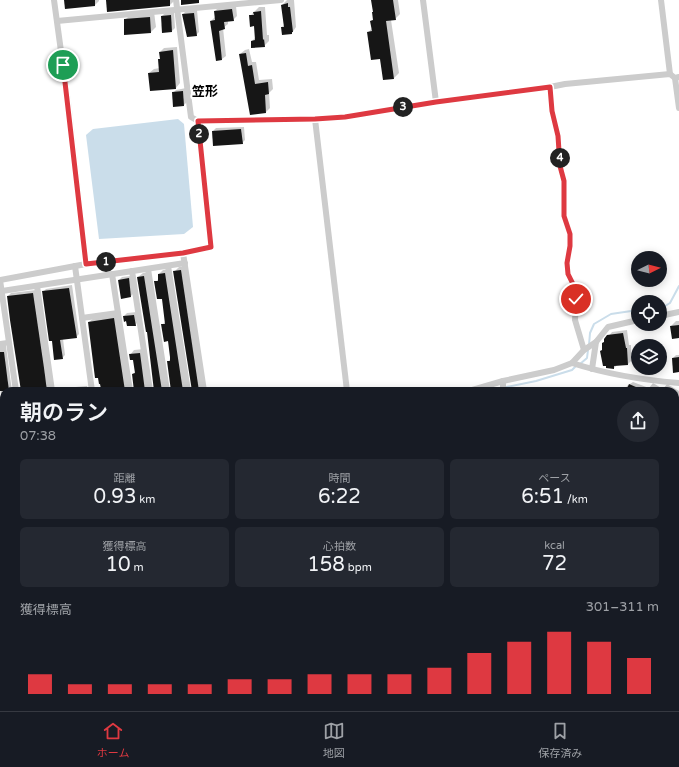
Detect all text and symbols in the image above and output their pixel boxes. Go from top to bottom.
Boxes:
pin [46,48,80,82]
icon: arrive [52,54,74,76]
district label: 笠形 [192,84,218,100]
pin: 3 [393,97,413,117]
text: 3 [400,100,406,113]
pin: 2 [189,124,209,144]
text: 2 [196,127,202,140]
pin: 4 [550,148,570,168]
text: 4 [557,151,563,164]
north arrow [631,251,667,287]
map controls [631,251,667,375]
pin: 1 [96,252,116,272]
text: 1 [103,255,109,268]
pin [559,282,593,316]
icon: check [565,288,587,310]
button: locate [631,295,667,331]
button: layers [631,339,667,375]
text: 朝のラン [20,400,108,426]
button: share [617,400,659,442]
text: 07:38 [20,428,56,444]
text: 距離 [114,472,136,485]
text: 時間 [329,472,351,485]
text: ペース [538,472,571,485]
text: 0.93 [94,485,136,509]
text: 6:22 [318,485,361,509]
text: 6:51 [521,485,564,509]
text: km [136,493,155,506]
text: /km [564,493,588,506]
text: kcal [544,539,565,552]
text: 獲得標高 [103,540,147,553]
text: 心拍数 [323,540,356,553]
text: 72 [542,552,567,576]
text: 10 [105,553,131,577]
text: 158 [307,553,345,577]
text: m [131,561,144,574]
text: bpm [345,561,372,574]
text: 301–311 m [586,599,659,615]
text: 獲得標高 [20,602,72,618]
tab: ホーム [97,720,129,760]
tab: 地図 [323,720,345,760]
tab: 保存済み [538,720,582,760]

